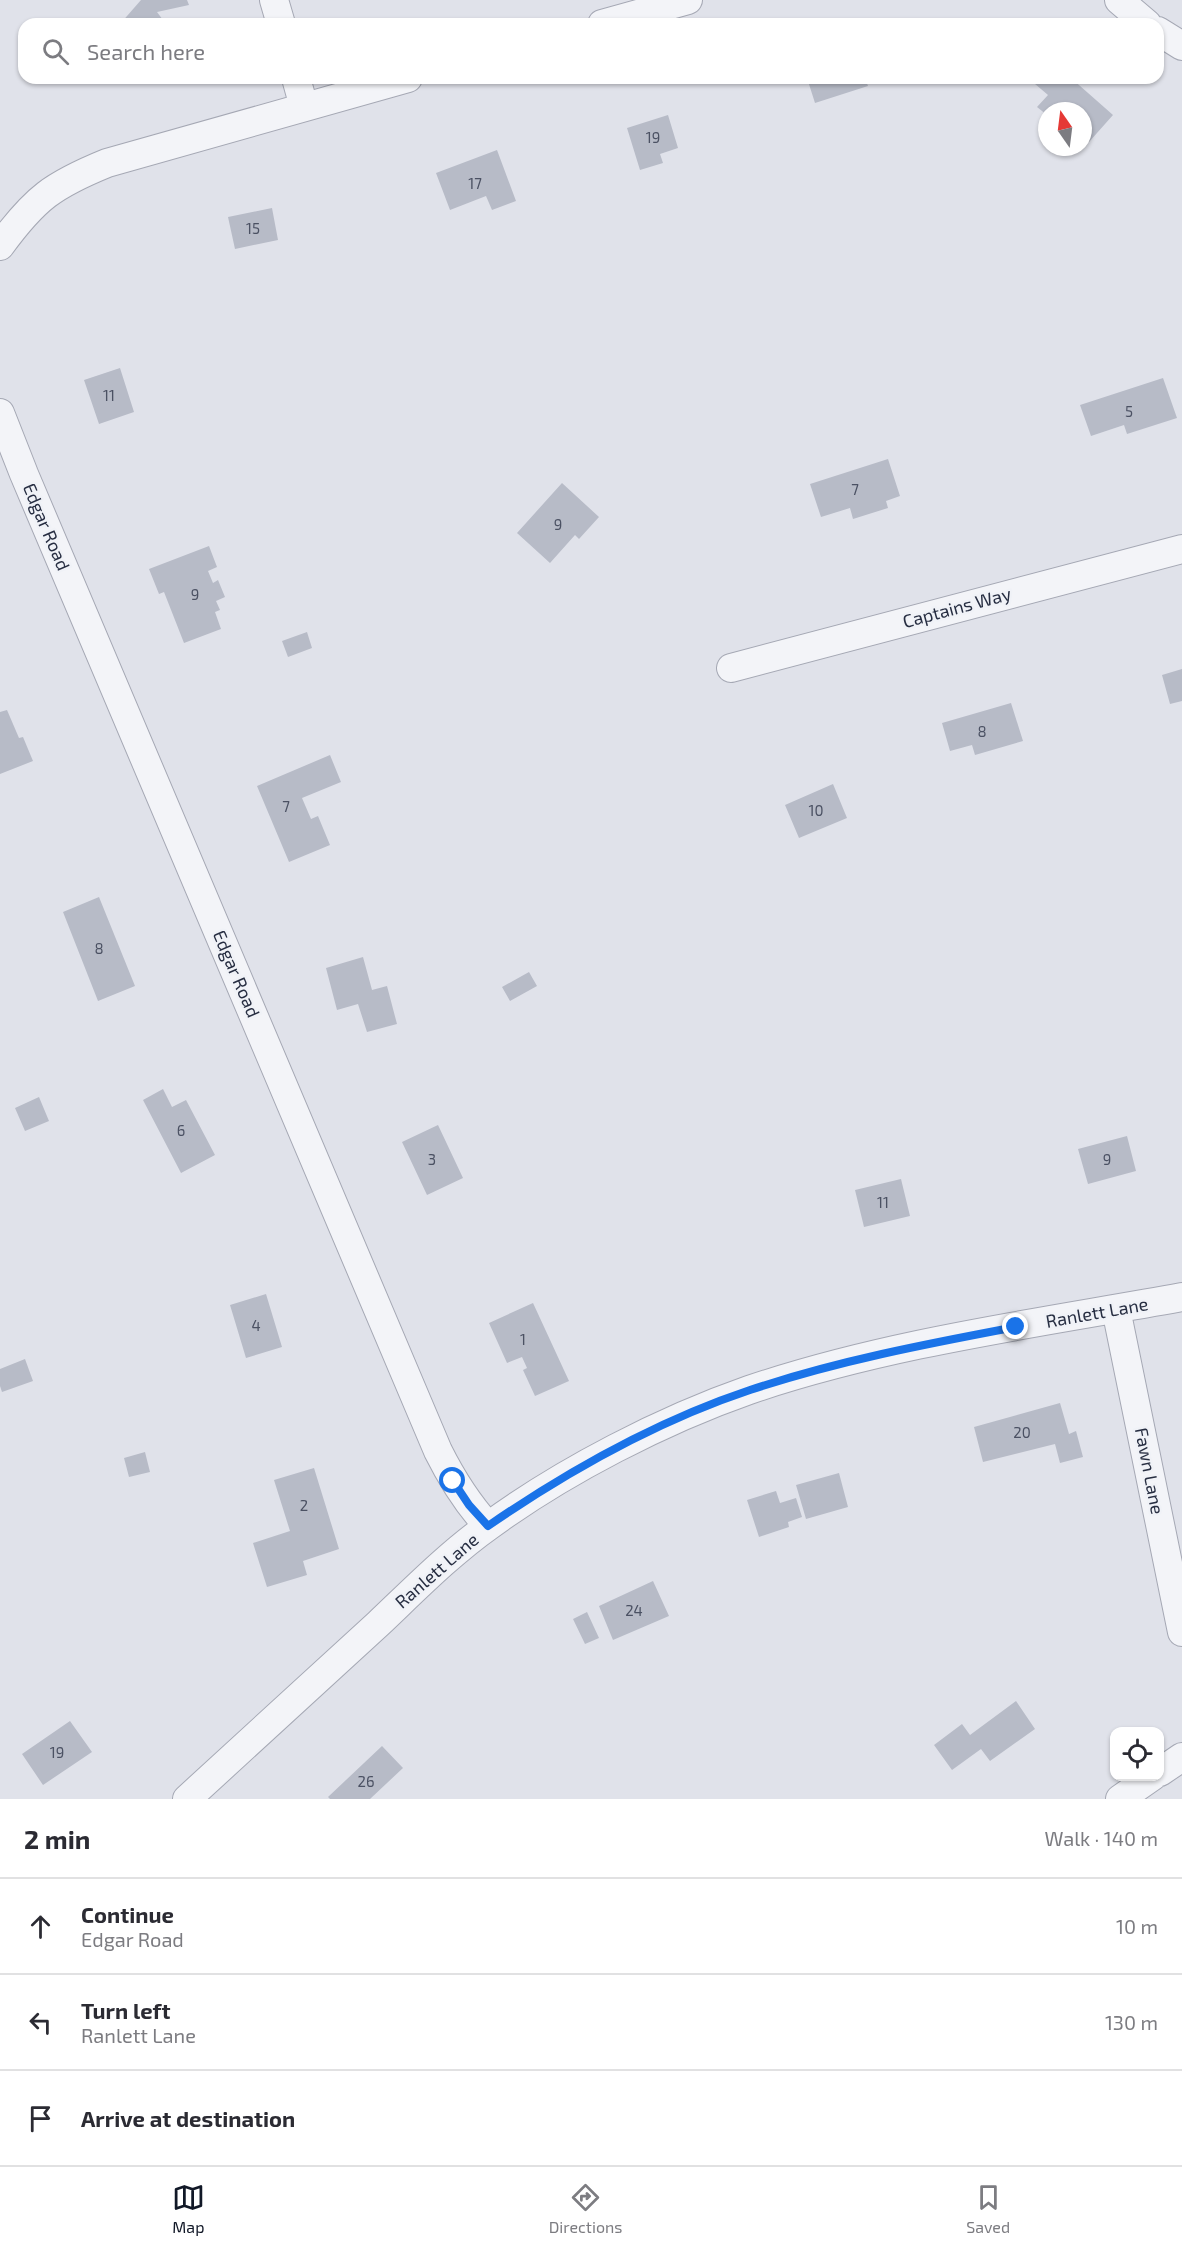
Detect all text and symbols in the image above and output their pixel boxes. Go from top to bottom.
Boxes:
search box [18,18,1164,84]
icon: search [39,35,72,68]
text: Search here [87,38,205,64]
north arrow [1038,102,1092,156]
house number: 19 [646,128,660,146]
house number: 17 [468,174,482,192]
house number: 15 [246,219,260,237]
house number: 11 [103,386,115,404]
house number: 5 [1125,402,1133,420]
street label: Edgar Road [19,480,75,574]
house number: 7 [851,480,859,498]
house number: 9 [554,515,562,533]
street label: Captains Way [900,582,1014,632]
house number: 9 [191,585,199,603]
house number: 8 [977,722,987,740]
house number: 7 [282,797,290,815]
house number: 10 [808,801,824,819]
street label: Edgar Road [209,927,265,1021]
house number: 8 [94,939,104,957]
house number: 6 [177,1121,185,1139]
house number: 3 [428,1150,436,1168]
house number: 9 [1103,1150,1111,1168]
house number: 11 [877,1193,889,1211]
street label: Ranlett Lane [1044,1292,1150,1332]
route end [1002,1313,1028,1339]
house number: 4 [251,1316,261,1334]
house number: 1 [520,1330,526,1348]
house number: 20 [1013,1423,1031,1441]
street label: Fawn Lane [1131,1426,1169,1516]
route start [439,1467,465,1493]
house number: 2 [300,1496,308,1514]
street label: Ranlett Lane [390,1528,483,1612]
house number: 24 [625,1601,643,1619]
map controls [1110,1727,1164,1781]
button: locate [1110,1727,1164,1781]
house number: 19 [50,1743,64,1761]
house number: 26 [357,1772,375,1790]
text: 2 min [24,1823,90,1854]
text: Walk · 140 m [1044,1826,1158,1850]
text: Continue [81,1901,174,1927]
icon: ahead [24,1910,57,1943]
text: 10 m [1116,1914,1158,1938]
text: Edgar Road [81,1927,184,1951]
text: Turn left [81,1997,170,2023]
icon: left [24,2006,57,2039]
text: 130 m [1105,2010,1158,2034]
text: Ranlett Lane [81,2023,196,2047]
icon: arrive [24,2102,57,2135]
text: Arrive at destination [81,2105,295,2131]
tab: Map [172,2181,205,2236]
tab: Directions [549,2181,622,2236]
tab: Saved [966,2181,1010,2236]

